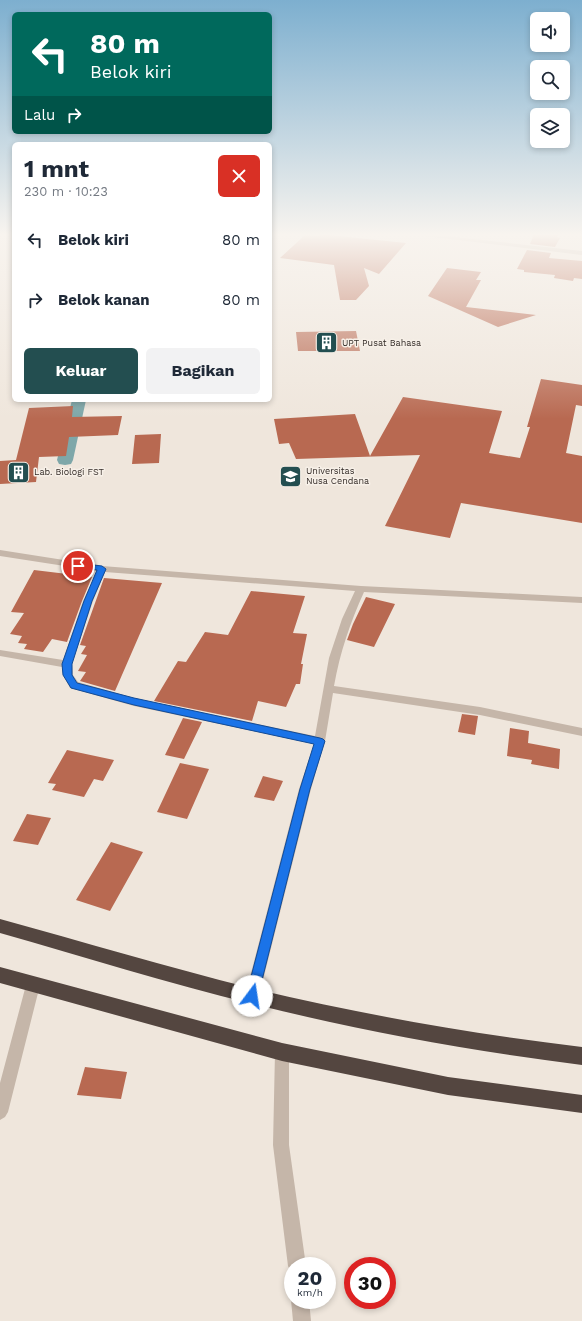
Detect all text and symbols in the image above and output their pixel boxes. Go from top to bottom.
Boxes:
map controls [530,12,570,148]
button: sound [530,12,570,52]
text: 80 m [90,27,160,60]
icon: left [24,28,76,80]
button: search [530,60,570,100]
text: Belok kiri [90,61,172,82]
icon: right [63,104,85,126]
text: Lalu [24,106,55,124]
button: layers [530,108,570,148]
text: 1 mnt [24,155,89,183]
button: close [218,155,260,197]
text: 230 m · 10:23 [24,184,108,199]
icon: left [24,229,46,251]
text: Belok kiri [58,231,129,249]
text: 80 m [222,231,260,249]
icon: right [24,289,46,311]
text: Belok kanan [58,291,149,309]
text: 80 m [222,291,260,309]
building icon: UPT Pusat Bahasa [314,330,340,356]
place label: UPT Pusat Bahasa [342,338,421,348]
button: Keluar [24,348,138,394]
button: Bagikan [146,348,260,394]
building icon: Lab. Biologi FST [6,459,32,485]
school or university icon: Universitas Nusa Cendana [278,463,304,489]
place label: Universitas Nusa Cendana [306,466,369,486]
place label: Lab. Biologi FST [34,467,104,477]
pin [61,549,95,583]
icon: arrive [67,555,89,577]
position arrow [231,975,273,1017]
speed limit sign: 30 [344,1257,396,1309]
text: 20 [298,1266,322,1290]
text: km/h [297,1287,323,1298]

